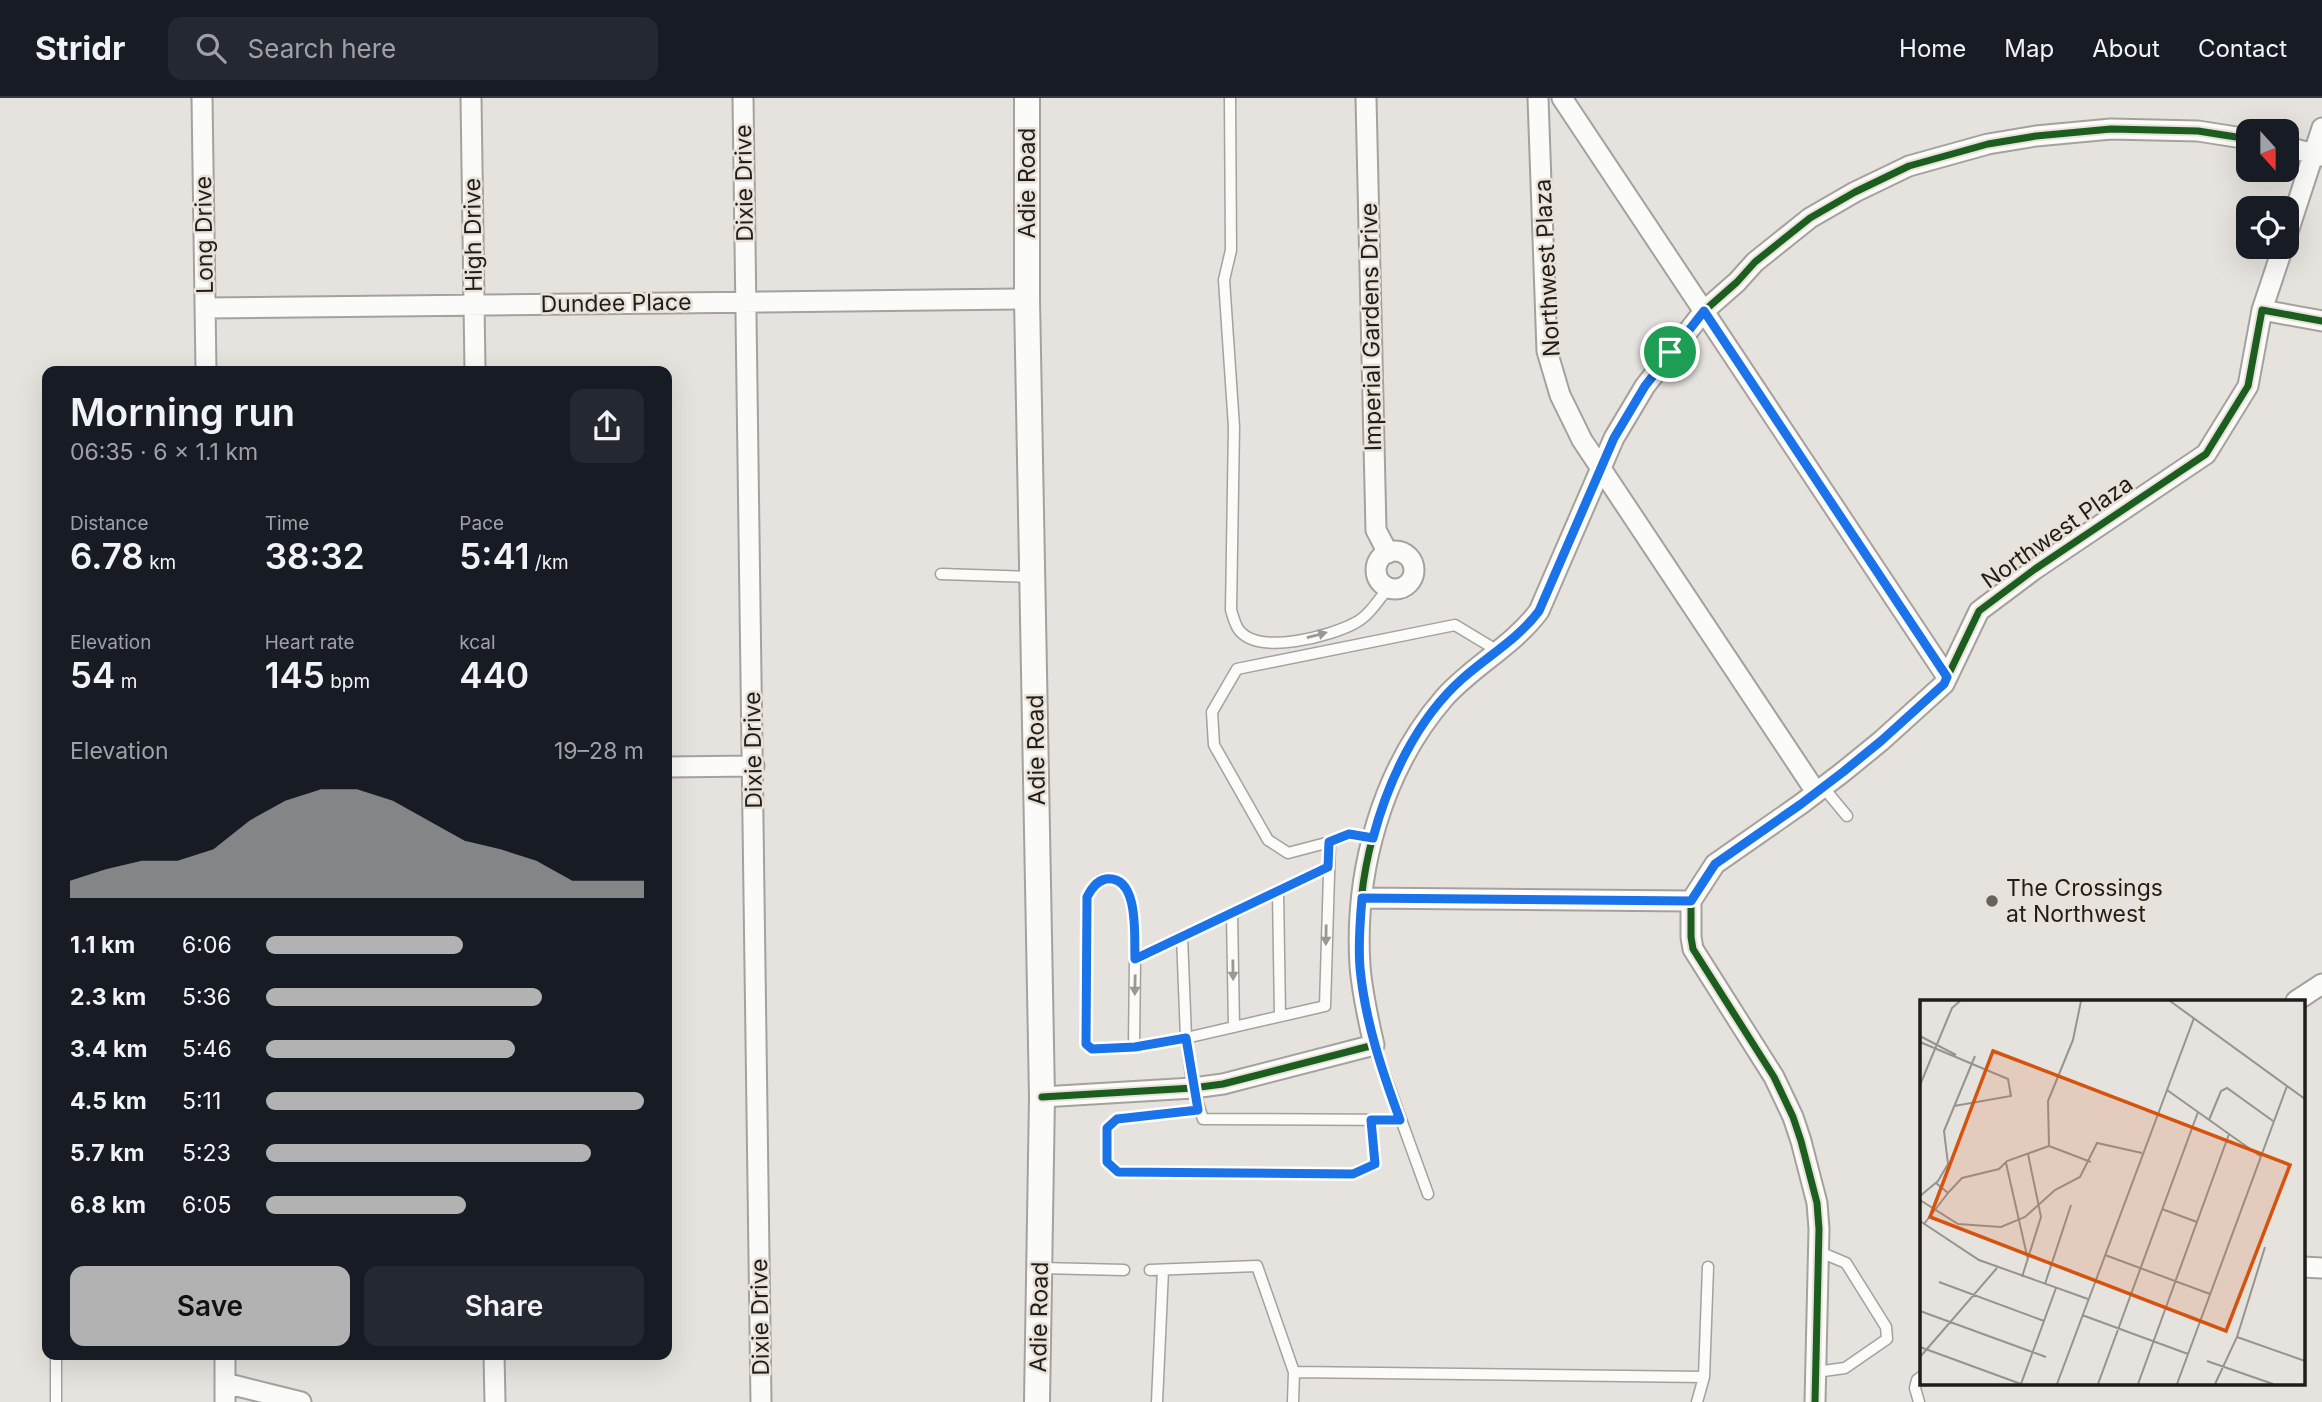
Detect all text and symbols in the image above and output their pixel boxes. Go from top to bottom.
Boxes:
search box [168,17,658,80]
text: Stridr [35,28,126,68]
icon: search [192,29,230,67]
text: Search here [248,33,396,64]
text: Home [1899,34,1966,63]
text: Map [2004,34,2054,63]
text: About [2092,34,2160,63]
text: Contact [2198,34,2287,63]
north arrow [2236,119,2300,182]
map controls [2236,119,2299,259]
street label: Dixie Drive [729,124,759,242]
street label: Adie Road [1013,128,1041,238]
street label: Long Drive [189,176,219,294]
street label: High Drive [458,178,488,292]
street label: Northwest Plaza [1528,178,1566,358]
button: locate [2236,196,2299,259]
street label: Imperial Gardens Drive [1355,203,1387,451]
street label: Dundee Place [540,288,692,318]
pin [1640,322,1700,382]
icon: arrive [1651,333,1689,371]
text: Morning run [70,389,295,435]
button: share [570,389,644,463]
text: 06:35 · 6 × 1.1 km [70,438,258,466]
street label: Northwest Plaza [1976,469,2138,595]
text: Distance [70,512,148,535]
text: Time [265,512,309,535]
text: Pace [459,512,504,535]
text: 6.78 [70,535,144,577]
text: 38:32 [265,535,365,577]
text: 5:41 [459,535,530,577]
text: km [144,551,176,574]
text: /km [530,551,569,574]
one-way arrow [1306,629,1328,640]
text: Elevation [70,631,151,654]
text: Heart rate [265,631,355,654]
text: kcal [459,631,496,654]
text: 54 [70,654,115,696]
text: 145 [265,654,325,696]
text: 440 [459,654,529,696]
text: m [115,670,137,693]
text: bpm [325,670,370,693]
street label: Dixie Drive [738,691,768,809]
street label: Adie Road [1021,694,1051,806]
text: Elevation [70,737,169,765]
text: 19–28 m [554,737,644,765]
place label: The Crossings at Northwest [2006,874,2163,928]
marker: The Crossings at Northwest [1984,893,2000,909]
one-way arrow [1320,925,1332,947]
text: 1.1 km [70,931,135,959]
text: 6:06 [182,931,232,959]
one-way arrow [1227,959,1239,981]
one-way arrow [1129,975,1141,997]
text: 2.3 km [70,983,146,1011]
text: 5:36 [182,983,231,1011]
inset map [1920,1000,2304,1384]
text: 3.4 km [70,1035,147,1063]
text: 5:46 [182,1035,232,1063]
text: 4.5 km [70,1087,147,1115]
text: 5:11 [182,1087,221,1115]
text: 5.7 km [70,1139,144,1167]
text: 5:23 [182,1139,231,1167]
text: 6.8 km [70,1191,146,1219]
text: 6:05 [182,1191,231,1219]
street label: Dixie Drive [745,1258,775,1376]
street label: Adie Road [1024,1261,1054,1373]
button: Save [70,1266,350,1346]
button: Share [364,1266,644,1346]

